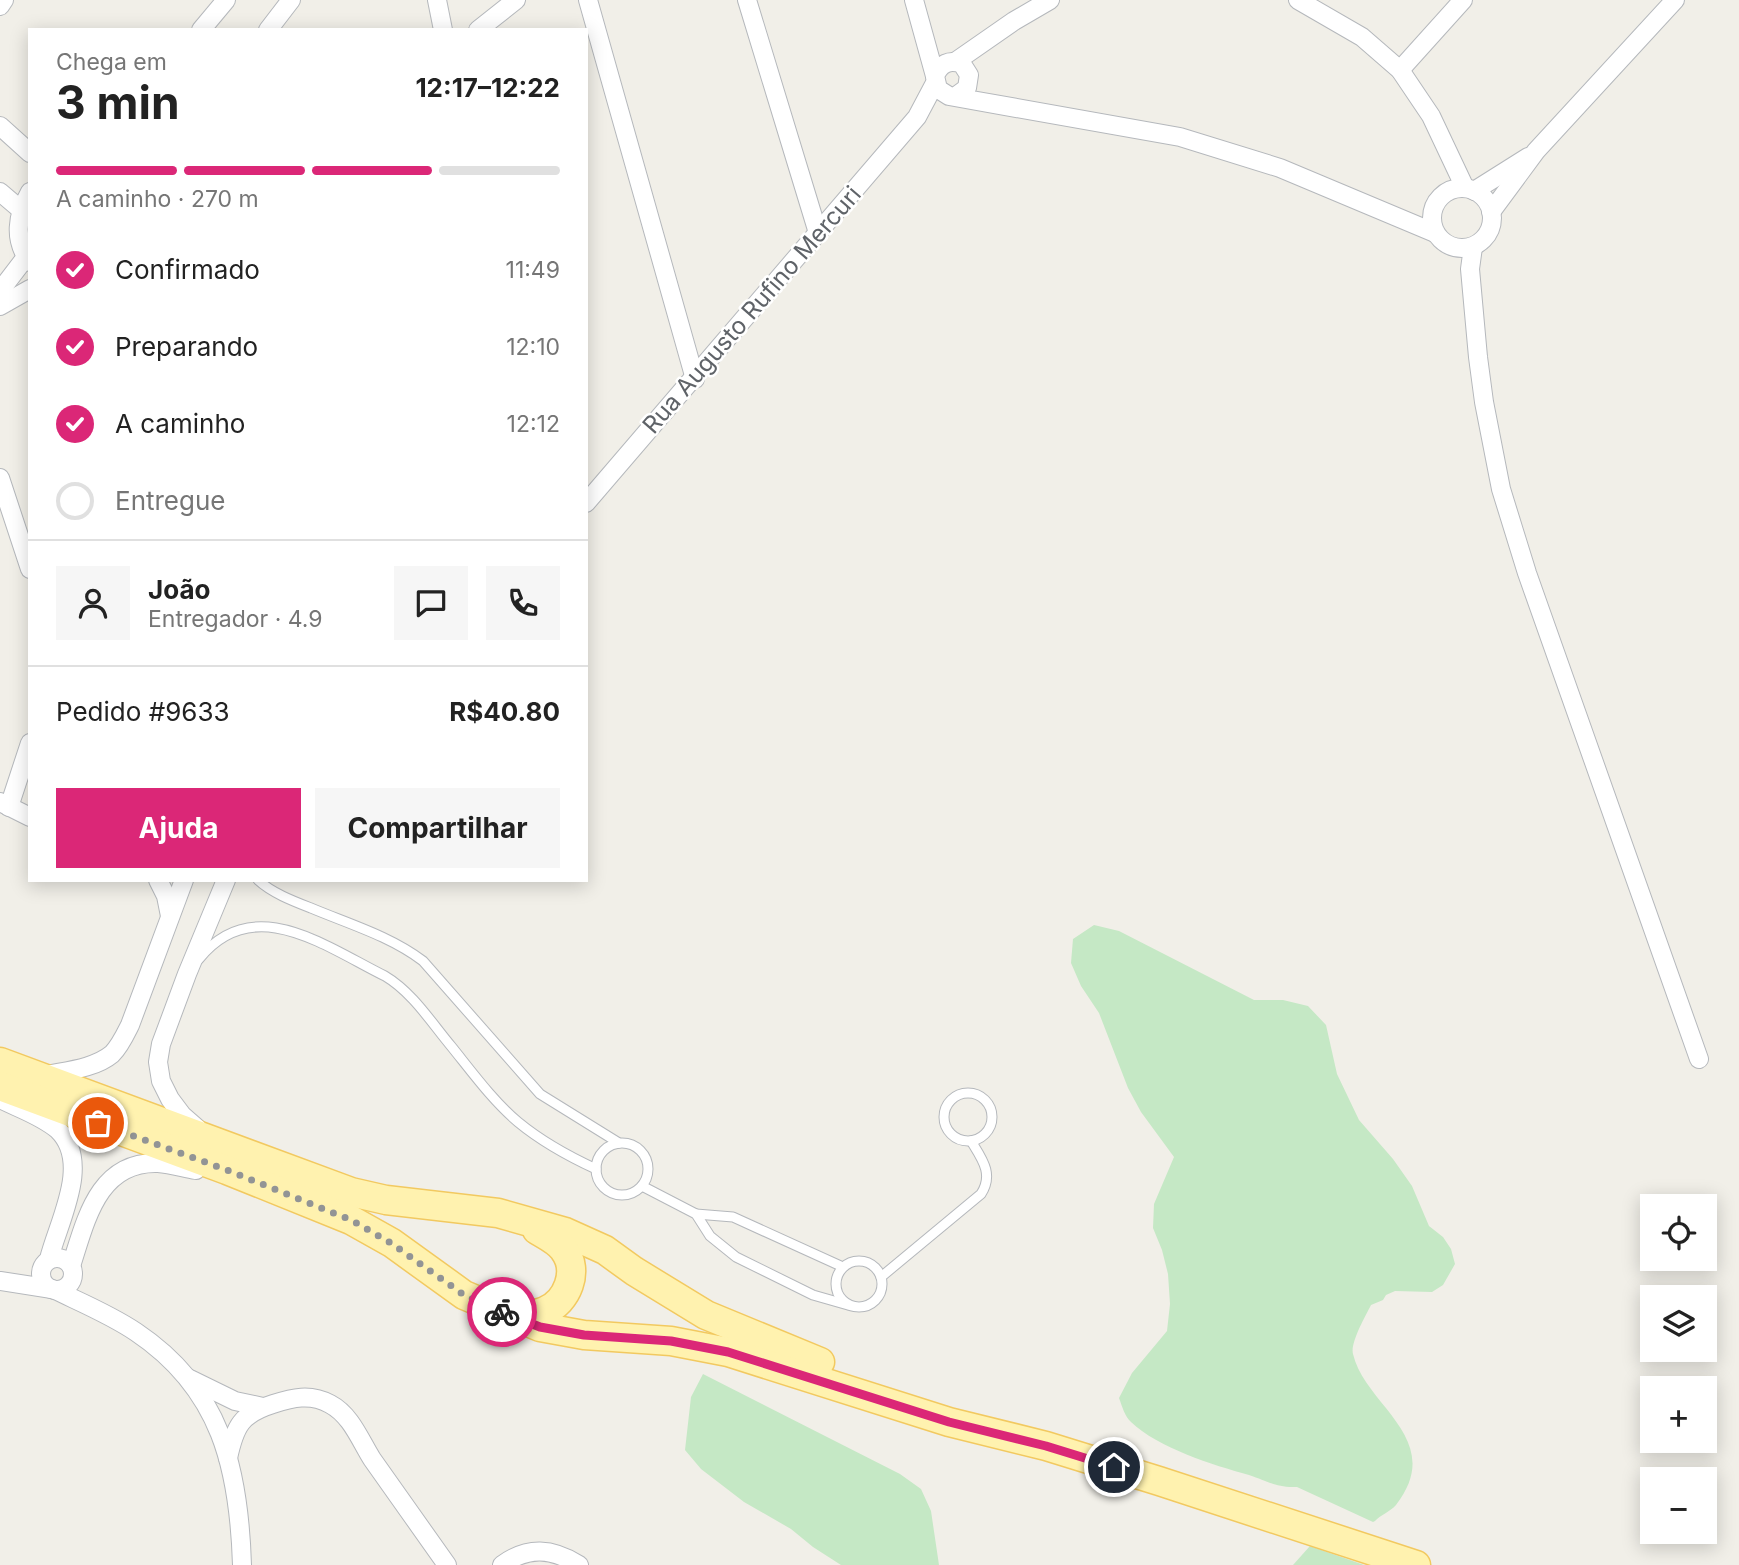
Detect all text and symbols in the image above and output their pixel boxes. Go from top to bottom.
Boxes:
text: Chega em [56,48,167,76]
text: 12:17–12:22 [415,72,560,103]
text: 3 min [56,74,180,130]
street label: Rua Augusto Rufino Mercuri [636,180,867,439]
text: A caminho · 270 m [56,185,259,213]
icon: check [56,251,94,289]
text: Confirmado [115,254,260,285]
text: 11:49 [506,256,560,284]
icon: check [56,328,94,366]
text: Preparando [115,331,258,362]
text: 12:10 [506,333,560,361]
icon: check [56,405,94,443]
text: A caminho [115,408,245,439]
text: 12:12 [507,410,560,438]
text: Entregue [115,485,226,516]
button: person [56,566,130,640]
button: chat [394,566,468,640]
button: phone [486,566,560,640]
text: João [148,574,210,605]
text: Entregador · 4.9 [148,605,323,633]
text: Pedido #9633 [56,696,230,727]
text: R$40.80 [449,696,560,727]
button: Ajuda [56,788,301,868]
button: Compartilhar [315,788,560,868]
pin [68,1093,128,1153]
icon: bag [79,1104,117,1142]
map controls [1640,1194,1717,1544]
button: locate [1640,1194,1717,1271]
courier [467,1277,537,1347]
button: layers [1640,1285,1717,1362]
icon: bike [483,1293,521,1331]
button: + [1640,1376,1717,1453]
pin [1084,1437,1144,1497]
icon: home [1095,1448,1133,1486]
button: − [1640,1467,1717,1544]

